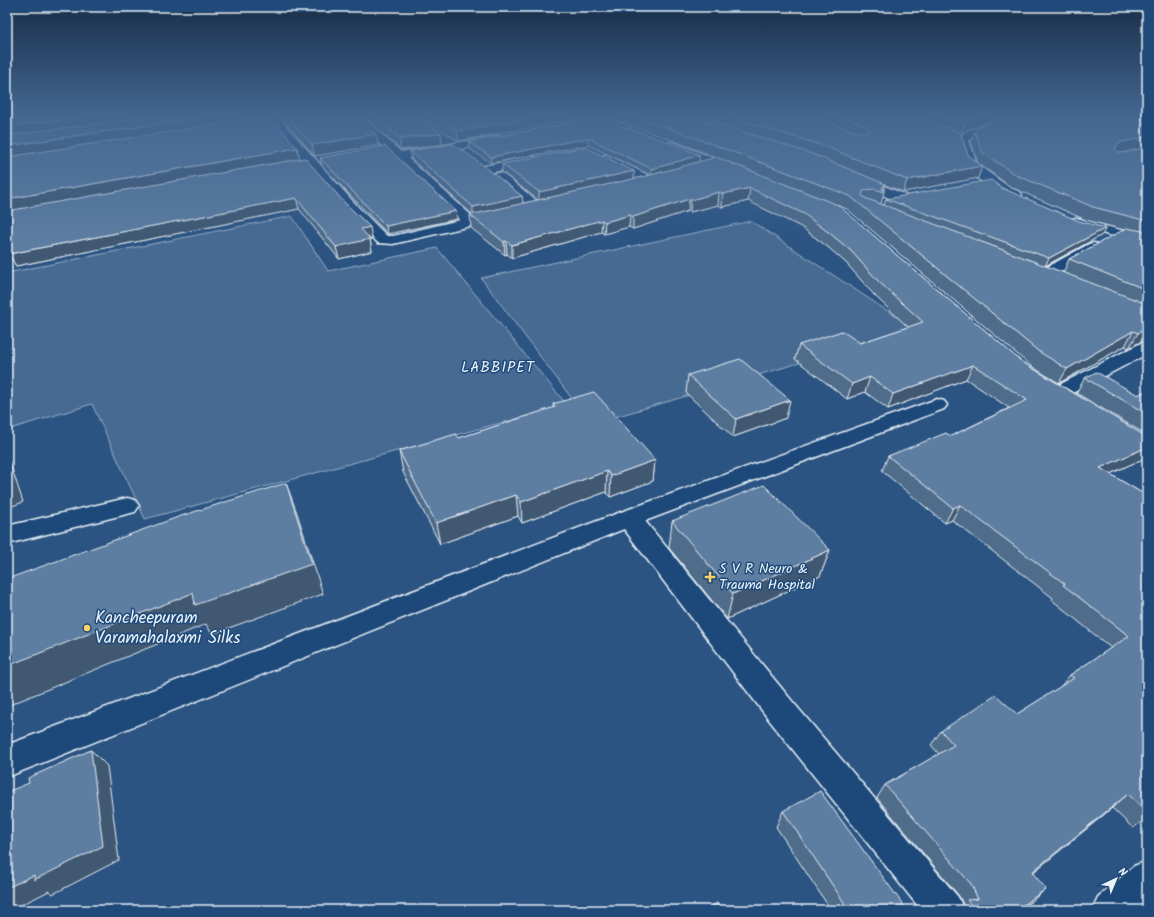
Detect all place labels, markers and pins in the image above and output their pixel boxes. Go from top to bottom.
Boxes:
place label: S V R Neuro & Trauma Hospital [719,558,815,596]
marker: S V R Neuro & Trauma Hospital [704,571,716,583]
place label: Kancheepuram Varamahalaxmi Silks [95,605,240,652]
marker: Kancheepuram Varamahalaxmi Silks [82,623,92,633]

